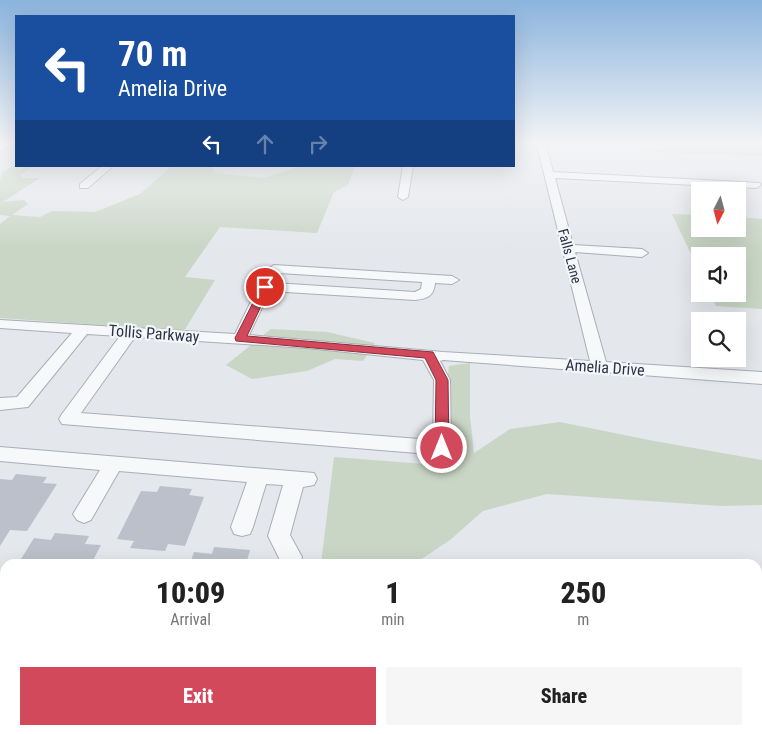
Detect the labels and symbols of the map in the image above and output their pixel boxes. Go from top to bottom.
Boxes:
north arrow [691,182,746,238]
street label: Falls Lane [555,227,585,286]
pin [244,266,286,308]
street label: Tollis Parkway [108,321,200,346]
street label: Amelia Drive [565,355,645,380]
position arrow [415,421,467,473]

